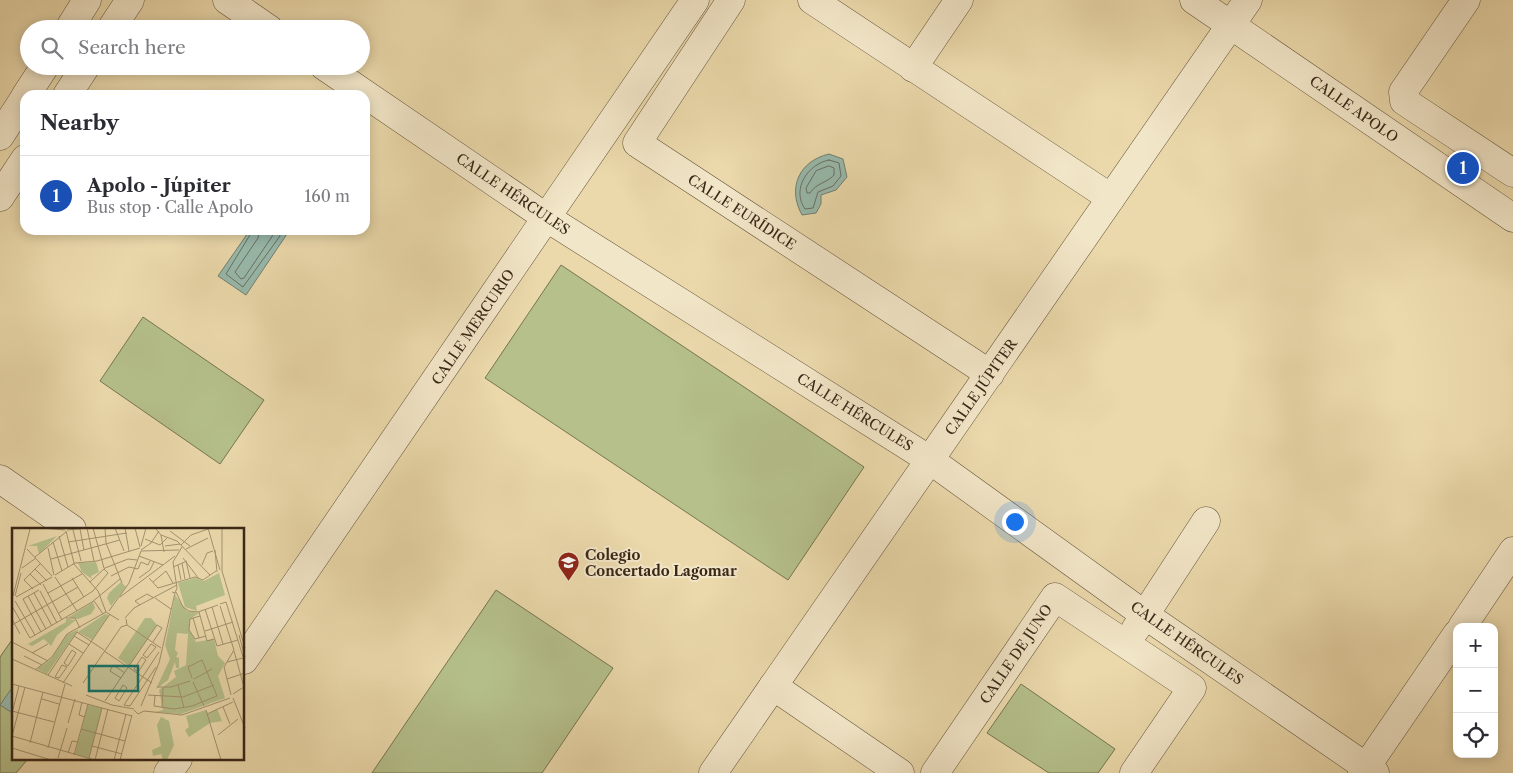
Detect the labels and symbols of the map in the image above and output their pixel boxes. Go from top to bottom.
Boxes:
street label: CALLE APOLO [1306,72,1402,146]
street label: CALLE HÉRCULES [453,149,573,239]
pin: 1 [1447,149,1479,187]
street label: CALLE EURÍDICE [684,169,800,254]
street label: CALLE MERCURIO [428,266,518,388]
street label: CALLE JÚPITER [940,334,1021,439]
street label: CALLE HÉRCULES [794,369,916,455]
your location [1002,509,1028,535]
inset map [12,528,245,760]
place label: Colegio Concertado Lagomar [585,546,737,580]
school or university icon: Colegio Concertado Lagomar [557,551,581,582]
street label: CALLE HÉRCULES [1127,597,1247,689]
street label: CALLE DE JUNO [976,601,1056,707]

